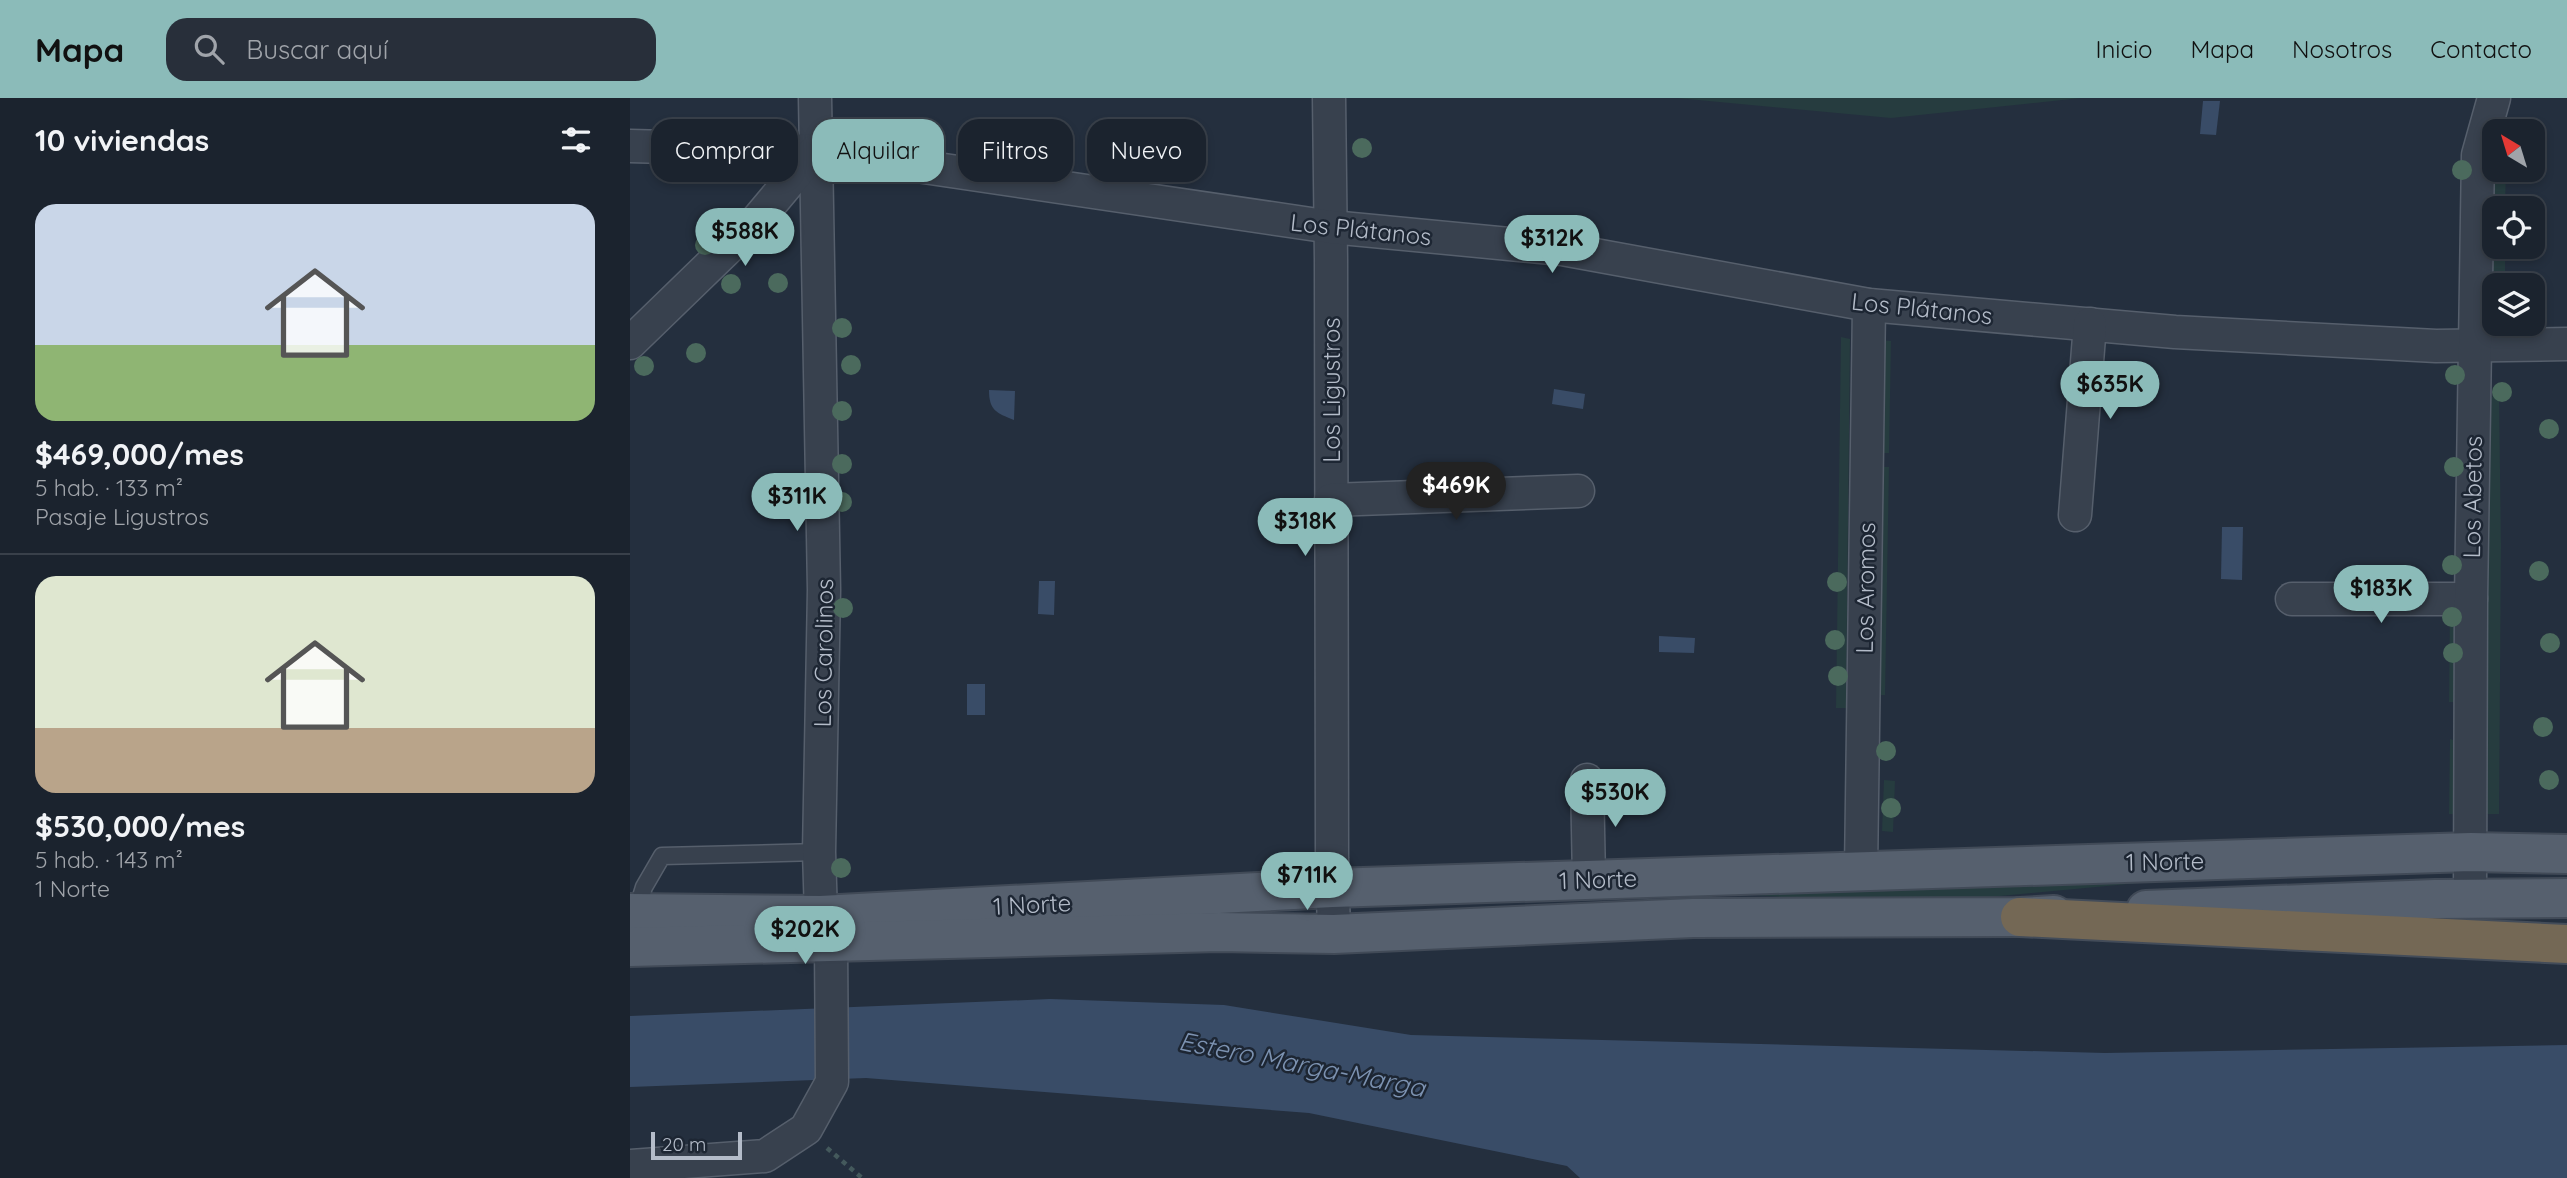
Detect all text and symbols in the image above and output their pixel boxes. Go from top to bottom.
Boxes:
search box [166,18,656,81]
text: Mapa [35,29,124,70]
icon: search [190,30,228,68]
text: Buscar aquí [246,33,388,66]
text: Inicio [2095,34,2153,64]
text: Mapa [2191,34,2254,64]
text: Nosotros [2292,34,2392,64]
text: Contacto [2430,34,2532,64]
chip: Comprar [651,119,798,182]
chip: Alquilar [812,119,944,182]
chip: Filtros [958,119,1073,182]
chip: Nuevo [1087,119,1206,182]
north arrow [2482,119,2544,182]
map controls [2482,119,2545,336]
text: 10 viviendas [35,121,209,159]
icon: filters [557,121,595,159]
button: locate [2482,196,2545,259]
street label: Los Plátanos [1289,207,1433,251]
pin: $588K [696,208,794,268]
text: $588K [711,216,779,245]
pin: $312K [1503,216,1601,275]
text: $312K [1520,223,1584,252]
icon: home [252,250,378,376]
button: layers [2482,273,2545,336]
street label: Los Plátanos [1850,286,1994,330]
street label: Los Ligustros [1316,317,1346,463]
pin: $635K [2061,362,2159,421]
text: $635K [2076,369,2144,398]
text: $469,000/mes [35,435,244,473]
street label: Los Abetos [2456,436,2488,558]
pin: $469K [1407,462,1505,522]
text: $469K [1422,470,1490,499]
text: 5 hab. · 133 m² [35,473,183,502]
pin: $311K [748,474,846,533]
text: $311K [767,481,827,510]
pin: $318K [1256,498,1354,558]
text: Pasaje Ligustros [35,502,209,531]
text: $318K [1274,506,1336,535]
street label: Los Aromos [1849,522,1881,654]
pin: $183K [2332,566,2430,625]
text: $183K [2350,573,2412,602]
street label: Los Carolinos [807,578,839,728]
icon: home [252,622,378,748]
pin: $530K [1566,770,1664,829]
text: $530K [1581,777,1649,806]
text: $530,000/mes [35,807,245,845]
text: 5 hab. · 143 m² [35,845,183,874]
street label: 1 Norte [2126,845,2204,877]
pin: $711K [1258,852,1356,912]
text: $711K [1277,860,1337,889]
street label: 1 Norte [1558,863,1638,895]
text: 1 Norte [35,874,110,903]
street label: 1 Norte [992,887,1072,921]
pin: $202K [756,906,854,966]
text: $202K [770,914,840,943]
water label: Estero Marga-Marga [1176,1024,1429,1104]
scale bar [651,1129,742,1161]
text: 20 m [662,1132,706,1156]

